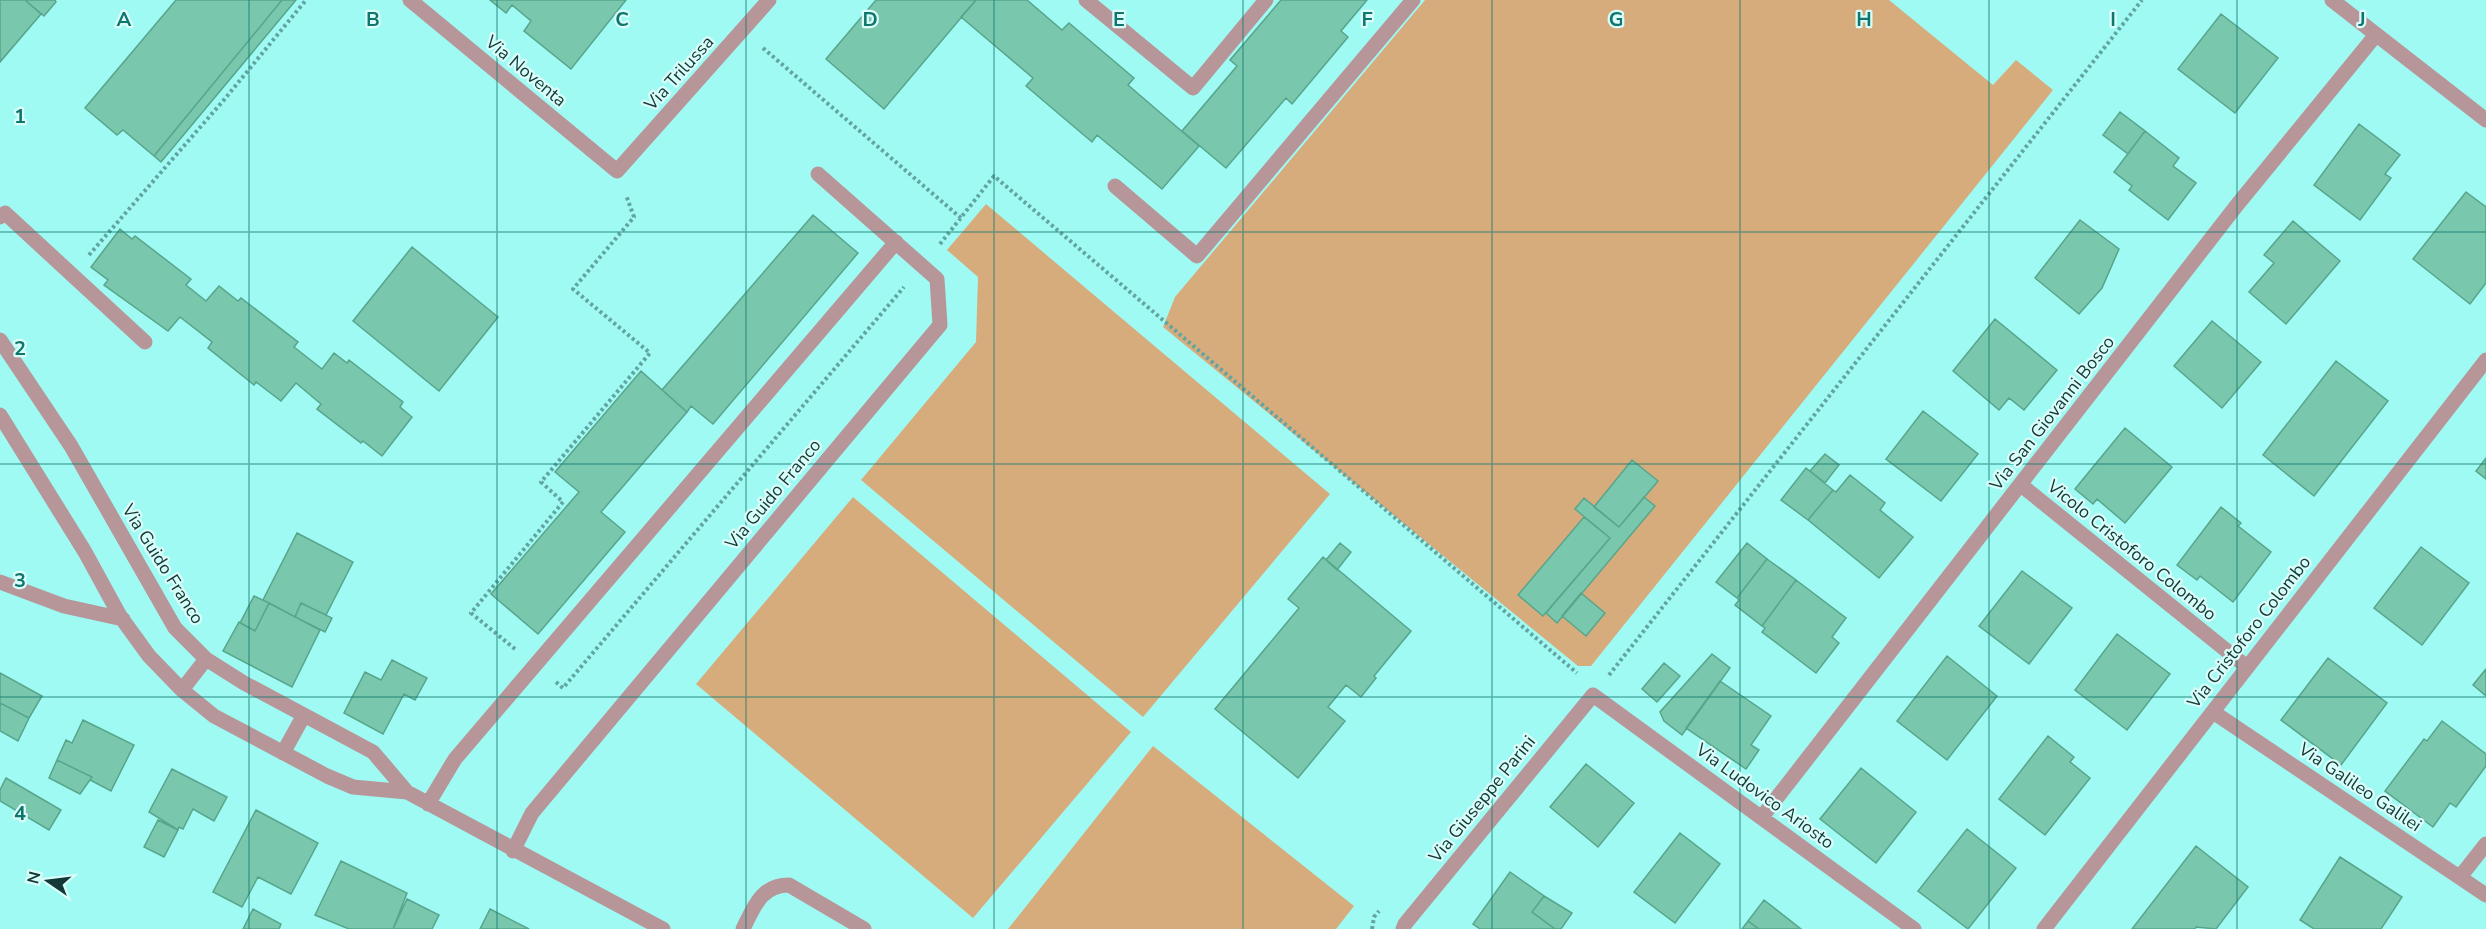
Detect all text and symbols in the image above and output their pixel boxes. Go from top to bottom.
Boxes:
text: A [117,6,132,33]
text: B [366,6,380,33]
text: C [615,6,629,33]
text: D [862,6,878,33]
text: E [1113,6,1125,33]
text: F [1361,6,1373,33]
text: G [1609,6,1623,33]
text: H [1856,6,1872,33]
text: I [2110,6,2116,33]
text: J [2357,6,2366,33]
street label: Via Noventa [480,29,572,112]
street label: Via Trilussa [638,30,719,116]
text: 1 [14,103,26,130]
street label: Via San Giovanni Bosco [1983,331,2120,496]
text: 2 [14,335,26,362]
street label: Via Guido Franco [719,434,826,555]
street label: Vicolo Cristoforo Colombo [2042,474,2222,626]
street label: Via Guido Franco [116,499,210,629]
street label: Via Cristoforo Colombo [2181,551,2316,714]
text: 3 [14,567,26,594]
street label: Via Giuseppe Parini [1423,730,1541,868]
street label: Via Galileo Galilei [2293,736,2426,837]
street label: Via Ludovico Ariosto [1690,737,1839,854]
text: 4 [14,800,26,827]
north arrow [18,851,78,911]
text: N [22,869,47,886]

